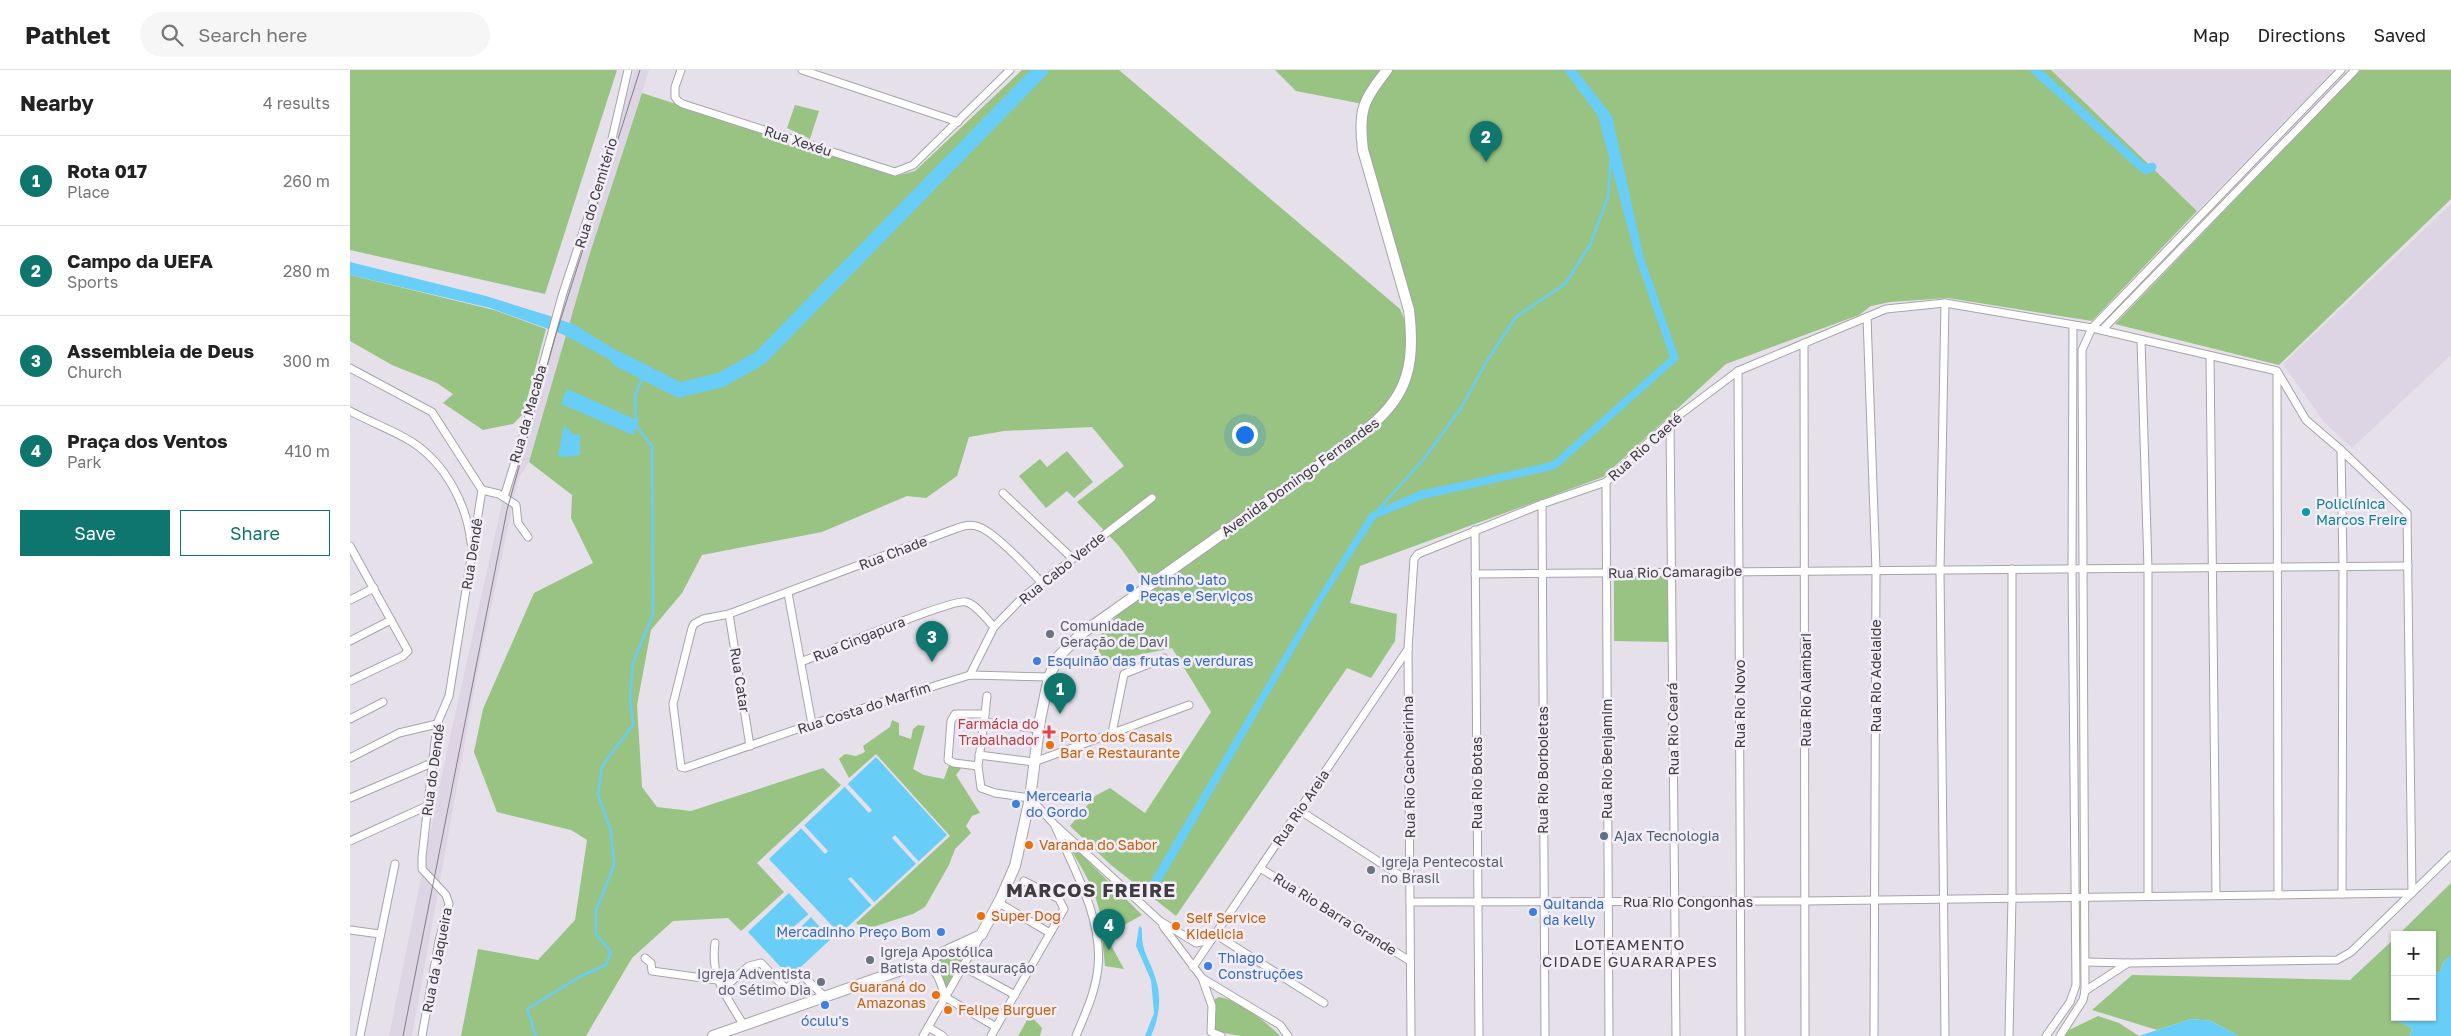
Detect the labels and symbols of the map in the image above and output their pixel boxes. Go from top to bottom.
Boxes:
pin: 2 [1470,121,1502,162]
street label: Rua Xexéu [762,122,834,159]
street label: Rua do Cemitério [571,136,620,250]
street label: Rua da Macaba [505,363,550,465]
street label: Rua Rio Caeté [1604,409,1685,484]
street label: Avenida Domingo Fernandes [1217,414,1382,540]
your location [1232,422,1258,448]
place label: Policlínica Marcos Freire [2316,495,2407,528]
marker: Policlínica Marcos Freire [2300,506,2312,518]
street label: Rua Dendê [457,517,486,591]
street label: Rua Cabo Verde [1015,528,1108,608]
street label: Rua Chade [856,532,929,573]
street label: Rua Rio Camaragibe [1608,562,1742,581]
place label: Netinho Jato Peças e Serviços [1140,571,1253,604]
marker: Netinho Jato Peças e Serviços [1124,582,1136,594]
street label: Rua Cingapura [810,612,907,665]
place label: Comunidade Geração de Davi [1060,617,1168,650]
street label: Rua Rio Adelaide [1867,619,1884,733]
pin: 3 [916,621,948,662]
marker: Comunidade Geração de Davi [1044,628,1056,640]
street label: Rua Rio Alambari [1797,633,1814,747]
street label: Rua Catar [727,646,754,714]
place label: Esquinão das frutas e verduras [1047,652,1253,669]
marker: Esquinão das frutas e verduras [1031,655,1043,667]
street label: Rua Rio Novo [1731,659,1748,749]
pin: 1 [1044,673,1076,714]
street label: Rua Costa do Marfim [795,678,933,737]
street label: Rua Rio Ceará [1663,682,1682,776]
street label: Rua Rio Cachoeirinha [1399,696,1418,838]
street label: Rua Rio Benjamim [1598,699,1615,819]
street label: Rua Rio Borboletas [1534,706,1551,834]
place label: Farmácia do Trabalhador [957,715,1040,748]
street label: Rua do Dendé [418,723,447,817]
marker: Farmácia do Trabalhador [1043,726,1055,738]
place label: Porto dos Casais Bar e Restaurante [1060,728,1180,761]
street label: Rua Rio Botas [1468,736,1485,830]
marker: Porto dos Casais Bar e Restaurante [1044,739,1056,751]
street label: Rua Rio Areia [1269,766,1332,849]
place label: Mercearia do Gordo [1026,787,1092,820]
marker: Mercearia do Gordo [1010,798,1022,810]
place label: Ajax Tecnologia [1614,827,1719,844]
marker: Ajax Tecnologia [1598,830,1610,842]
place label: Varanda do Sabor [1039,836,1158,853]
marker: Varanda do Sabor [1023,839,1035,851]
place label: Igreja Pentecostal no Brasil [1381,853,1503,886]
marker: Igreja Pentecostal no Brasil [1365,864,1377,876]
street label: Rua Rio Barra Grande [1270,869,1400,958]
district label: MARCOS FREIRE [1006,878,1176,901]
street label: Rua Rio Congonhas [1623,893,1753,910]
place label: Quitanda da kelly [1543,895,1604,928]
street label: Rua da Jaqueira [418,906,455,1014]
marker: Quitanda da kelly [1527,906,1539,918]
place label: Super Dog [991,907,1061,924]
pin: 4 [1093,909,1125,950]
place label: Self Service Kidelicia [1186,909,1266,942]
marker: Super Dog [975,910,987,922]
marker: Self Service Kidelicia [1170,920,1182,932]
place label: Mercadinho Preço Bom [776,923,931,940]
marker: Mercadinho Preço Bom [935,926,947,938]
district label: LOTEAMENTO CIDADE GUARARAPES [1542,935,1718,970]
place label: Igreja Apostólica Batista da Restauração [880,943,1035,976]
place label: Thiago Construções [1218,949,1303,982]
marker: Igreja Apostólica Batista da Restauração [864,954,876,966]
marker: Thiago Construções [1202,960,1214,972]
place label: Igreja Adventista do Sétimo Dia [697,965,811,998]
marker: Igreja Adventista do Sétimo Dia [815,976,827,988]
place label: Guaraná do Amazonas [849,978,926,1011]
marker: Guaraná do Amazonas [930,989,942,1001]
marker: óculu's [819,999,831,1011]
place label: Felipe Burguer [958,1001,1057,1018]
marker: Felipe Burguer [942,1004,954,1016]
place label: óculu's [801,1012,849,1029]

